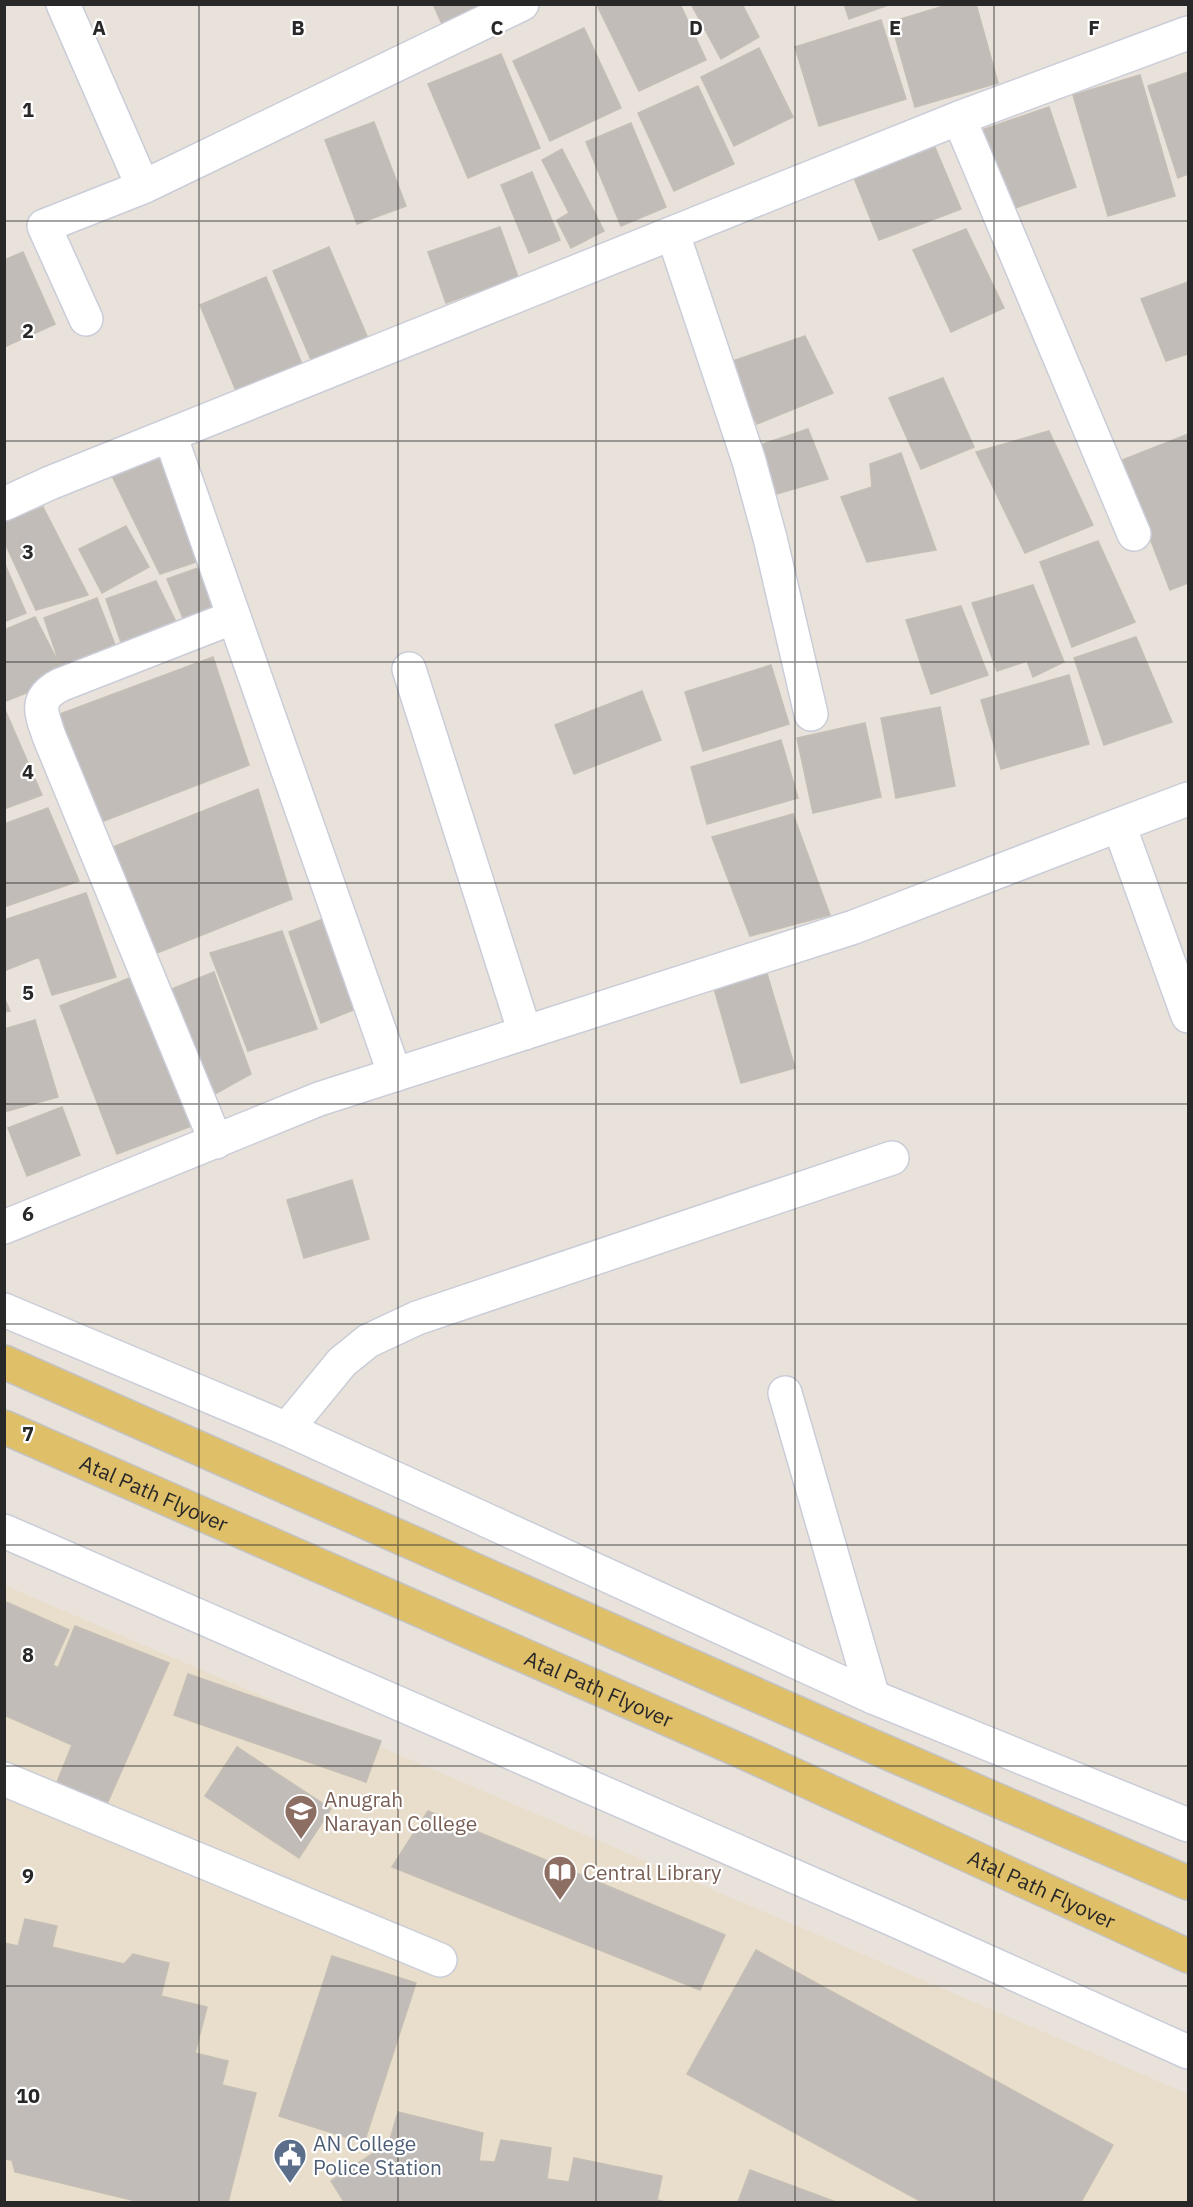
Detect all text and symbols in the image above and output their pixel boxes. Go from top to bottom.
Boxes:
text: A [92,14,106,41]
text: B [291,14,305,41]
text: C [490,14,504,41]
text: D [689,14,703,41]
text: E [889,14,901,41]
text: F [1088,14,1100,41]
text: 1 [22,96,34,123]
text: 2 [22,317,34,344]
text: 3 [22,538,34,565]
text: 4 [22,758,34,785]
text: 5 [22,979,34,1006]
text: 6 [22,1200,34,1227]
text: 7 [22,1420,34,1447]
street label: Atal Path Flyover [76,1448,233,1538]
text: 8 [22,1641,34,1668]
street label: Atal Path Flyover [520,1644,678,1734]
place label: Anugrah Narayan College [324,1785,477,1837]
school or university icon: Anugrah Narayan College [283,1793,319,1840]
street label: Atal Path Flyover [964,1843,1120,1935]
library icon: Central Library [542,1854,578,1901]
place label: Central Library [583,1858,722,1886]
text: 9 [22,1862,34,1889]
text: 10 [16,2082,40,2109]
place label: AN College Police Station [313,2129,442,2181]
public building icon: AN College Police Station [272,2137,308,2184]

